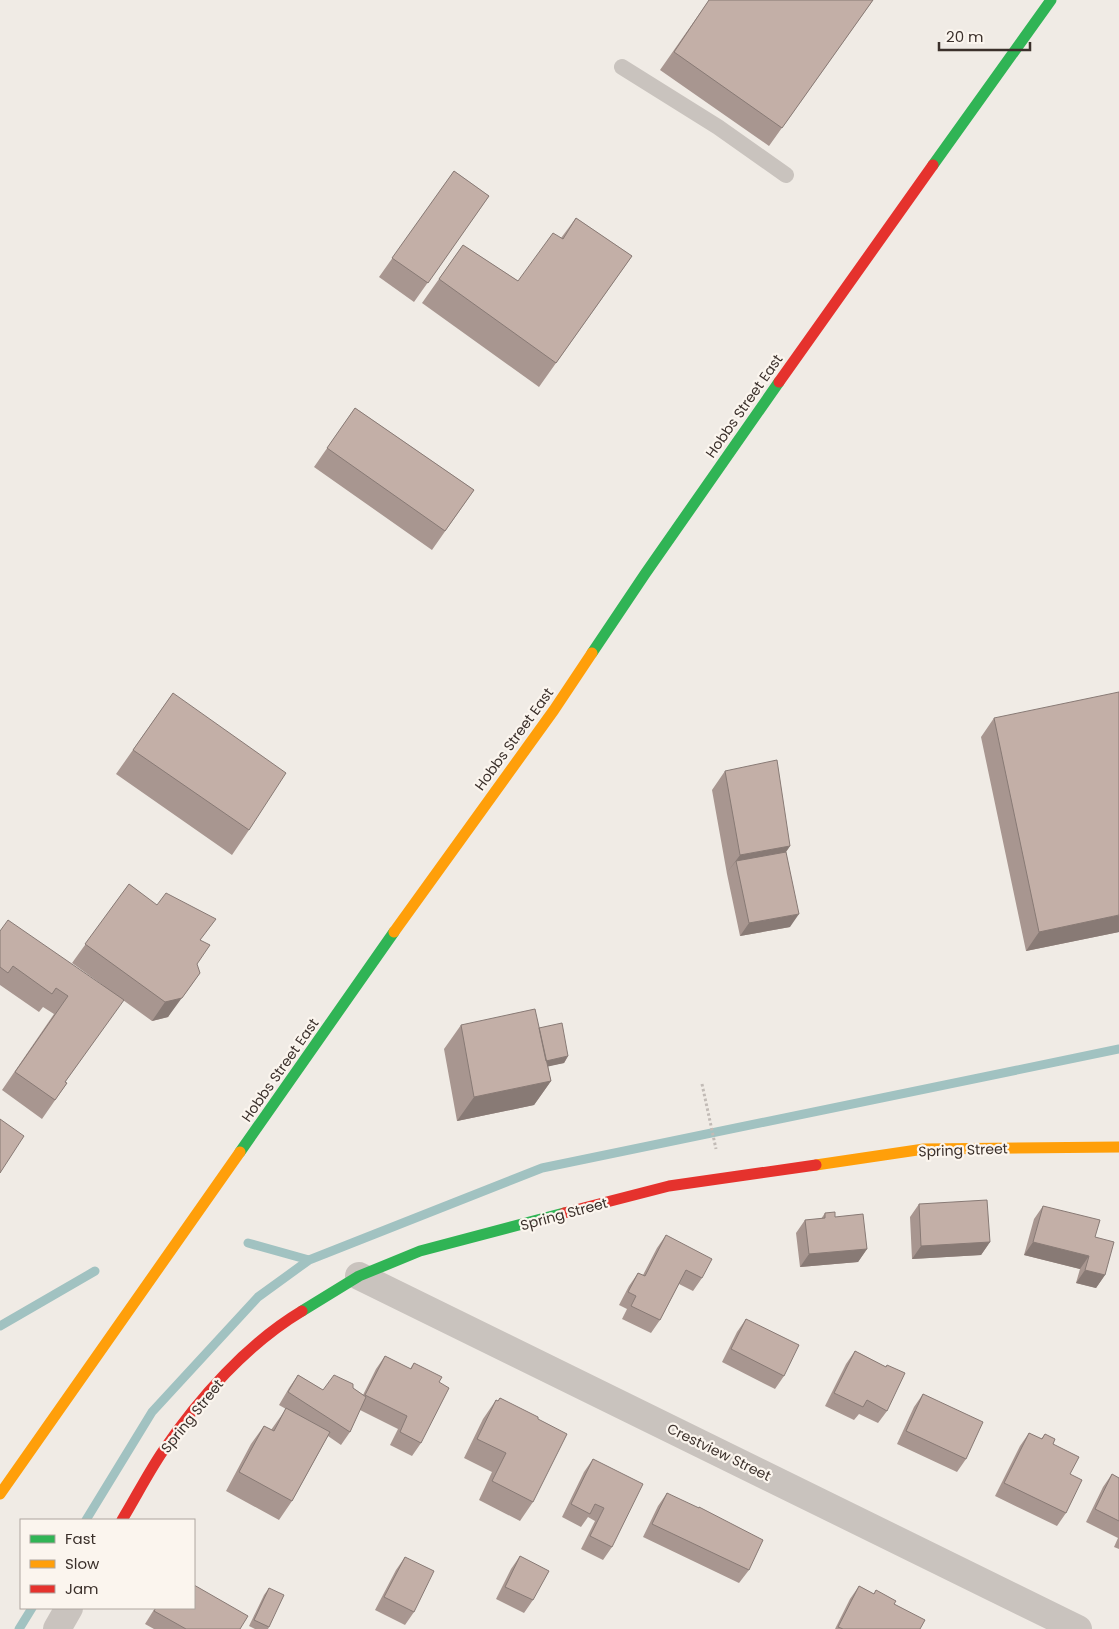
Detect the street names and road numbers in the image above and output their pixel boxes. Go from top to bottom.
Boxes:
street label: Hobbs Street East [701,350,787,462]
street label: Hobbs Street East [470,684,558,794]
street label: Hobbs Street East [237,1014,323,1126]
street label: Spring Street [918,1138,1008,1162]
street label: Spring Street [518,1193,610,1235]
street label: Spring Street [156,1375,228,1457]
street label: Crestview Street [664,1418,774,1486]

